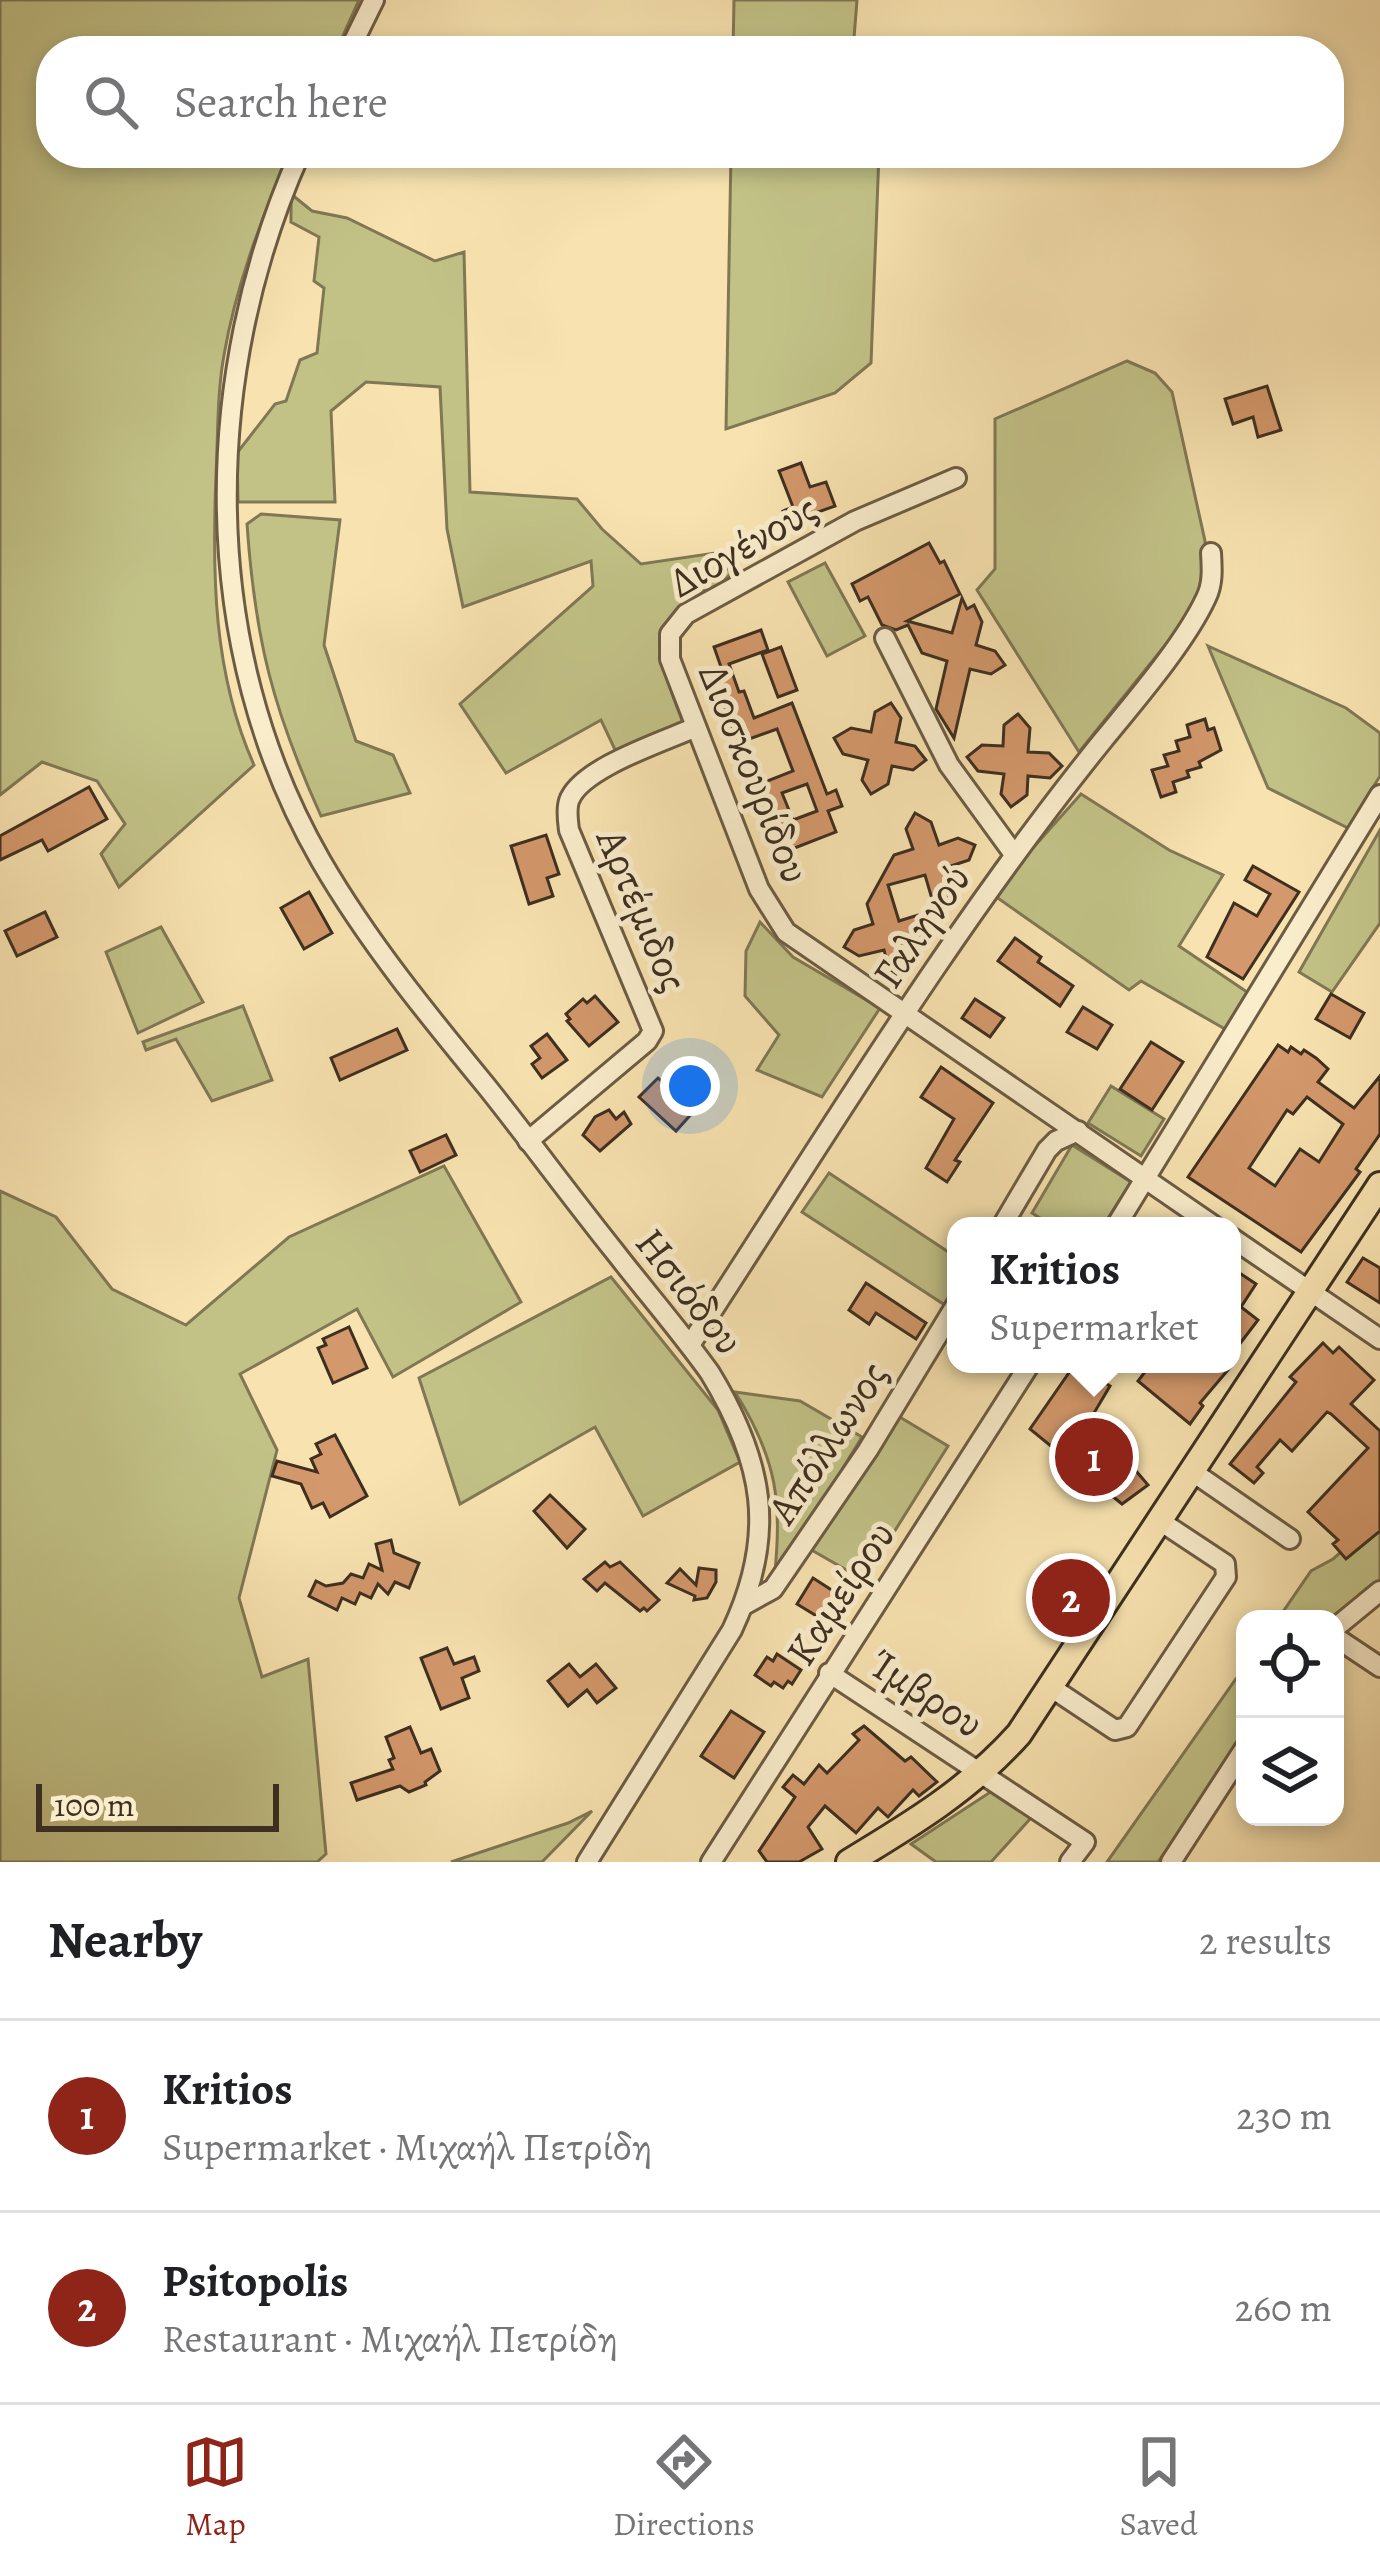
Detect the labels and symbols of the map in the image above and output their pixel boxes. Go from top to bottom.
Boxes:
street label: Διογένους [658,480,828,610]
street label: Διοσκουρίδου [685,655,825,891]
street label: Αρτέμιδος [583,819,703,1000]
street label: Γαληνού [859,853,983,999]
your location [660,1056,720,1116]
street label: Ησιόδου [623,1216,757,1366]
street label: Απόλλωνος [753,1350,901,1535]
pin: 1 [1055,1412,1133,1502]
street label: Καμείρου [772,1510,908,1676]
pin: 2 [1032,1553,1110,1643]
street label: Ίμβρου [859,1635,995,1751]
scale bar [36,1778,279,1831]

